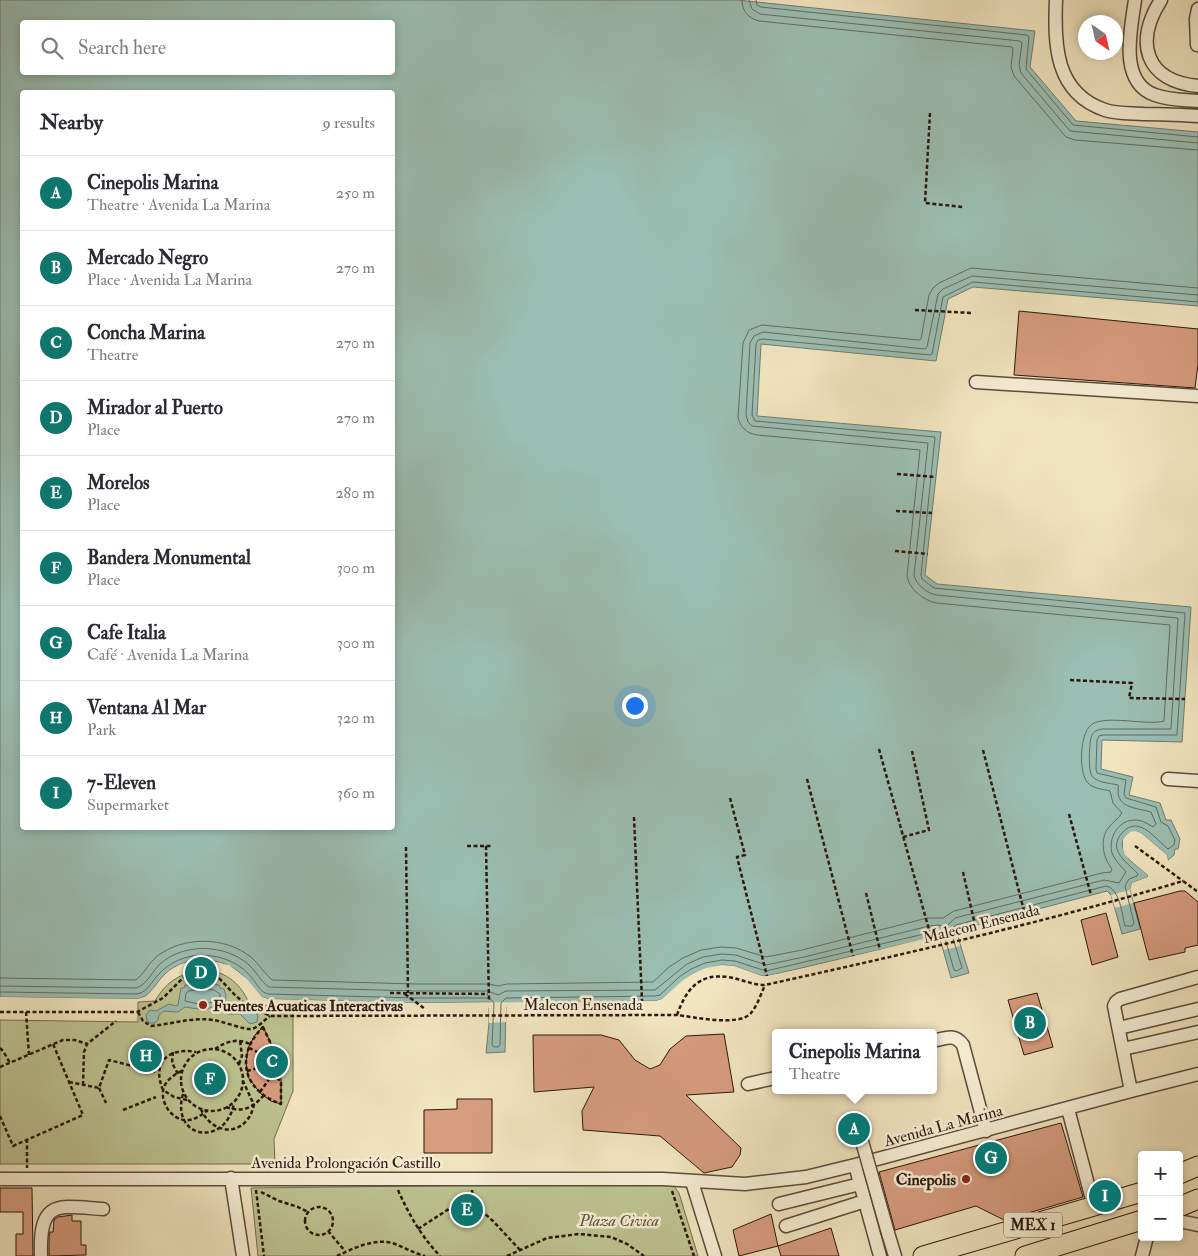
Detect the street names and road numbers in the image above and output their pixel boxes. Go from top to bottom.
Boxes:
street label: Malecon Ensenada [921,900,1042,948]
street label: Malecon Ensenada [523,995,643,1015]
street label: Avenida La Marina [881,1100,1005,1152]
street label: Avenida Prolongación Castillo [250,1153,441,1173]
road number: MEX 1 [1004,1212,1062,1238]

